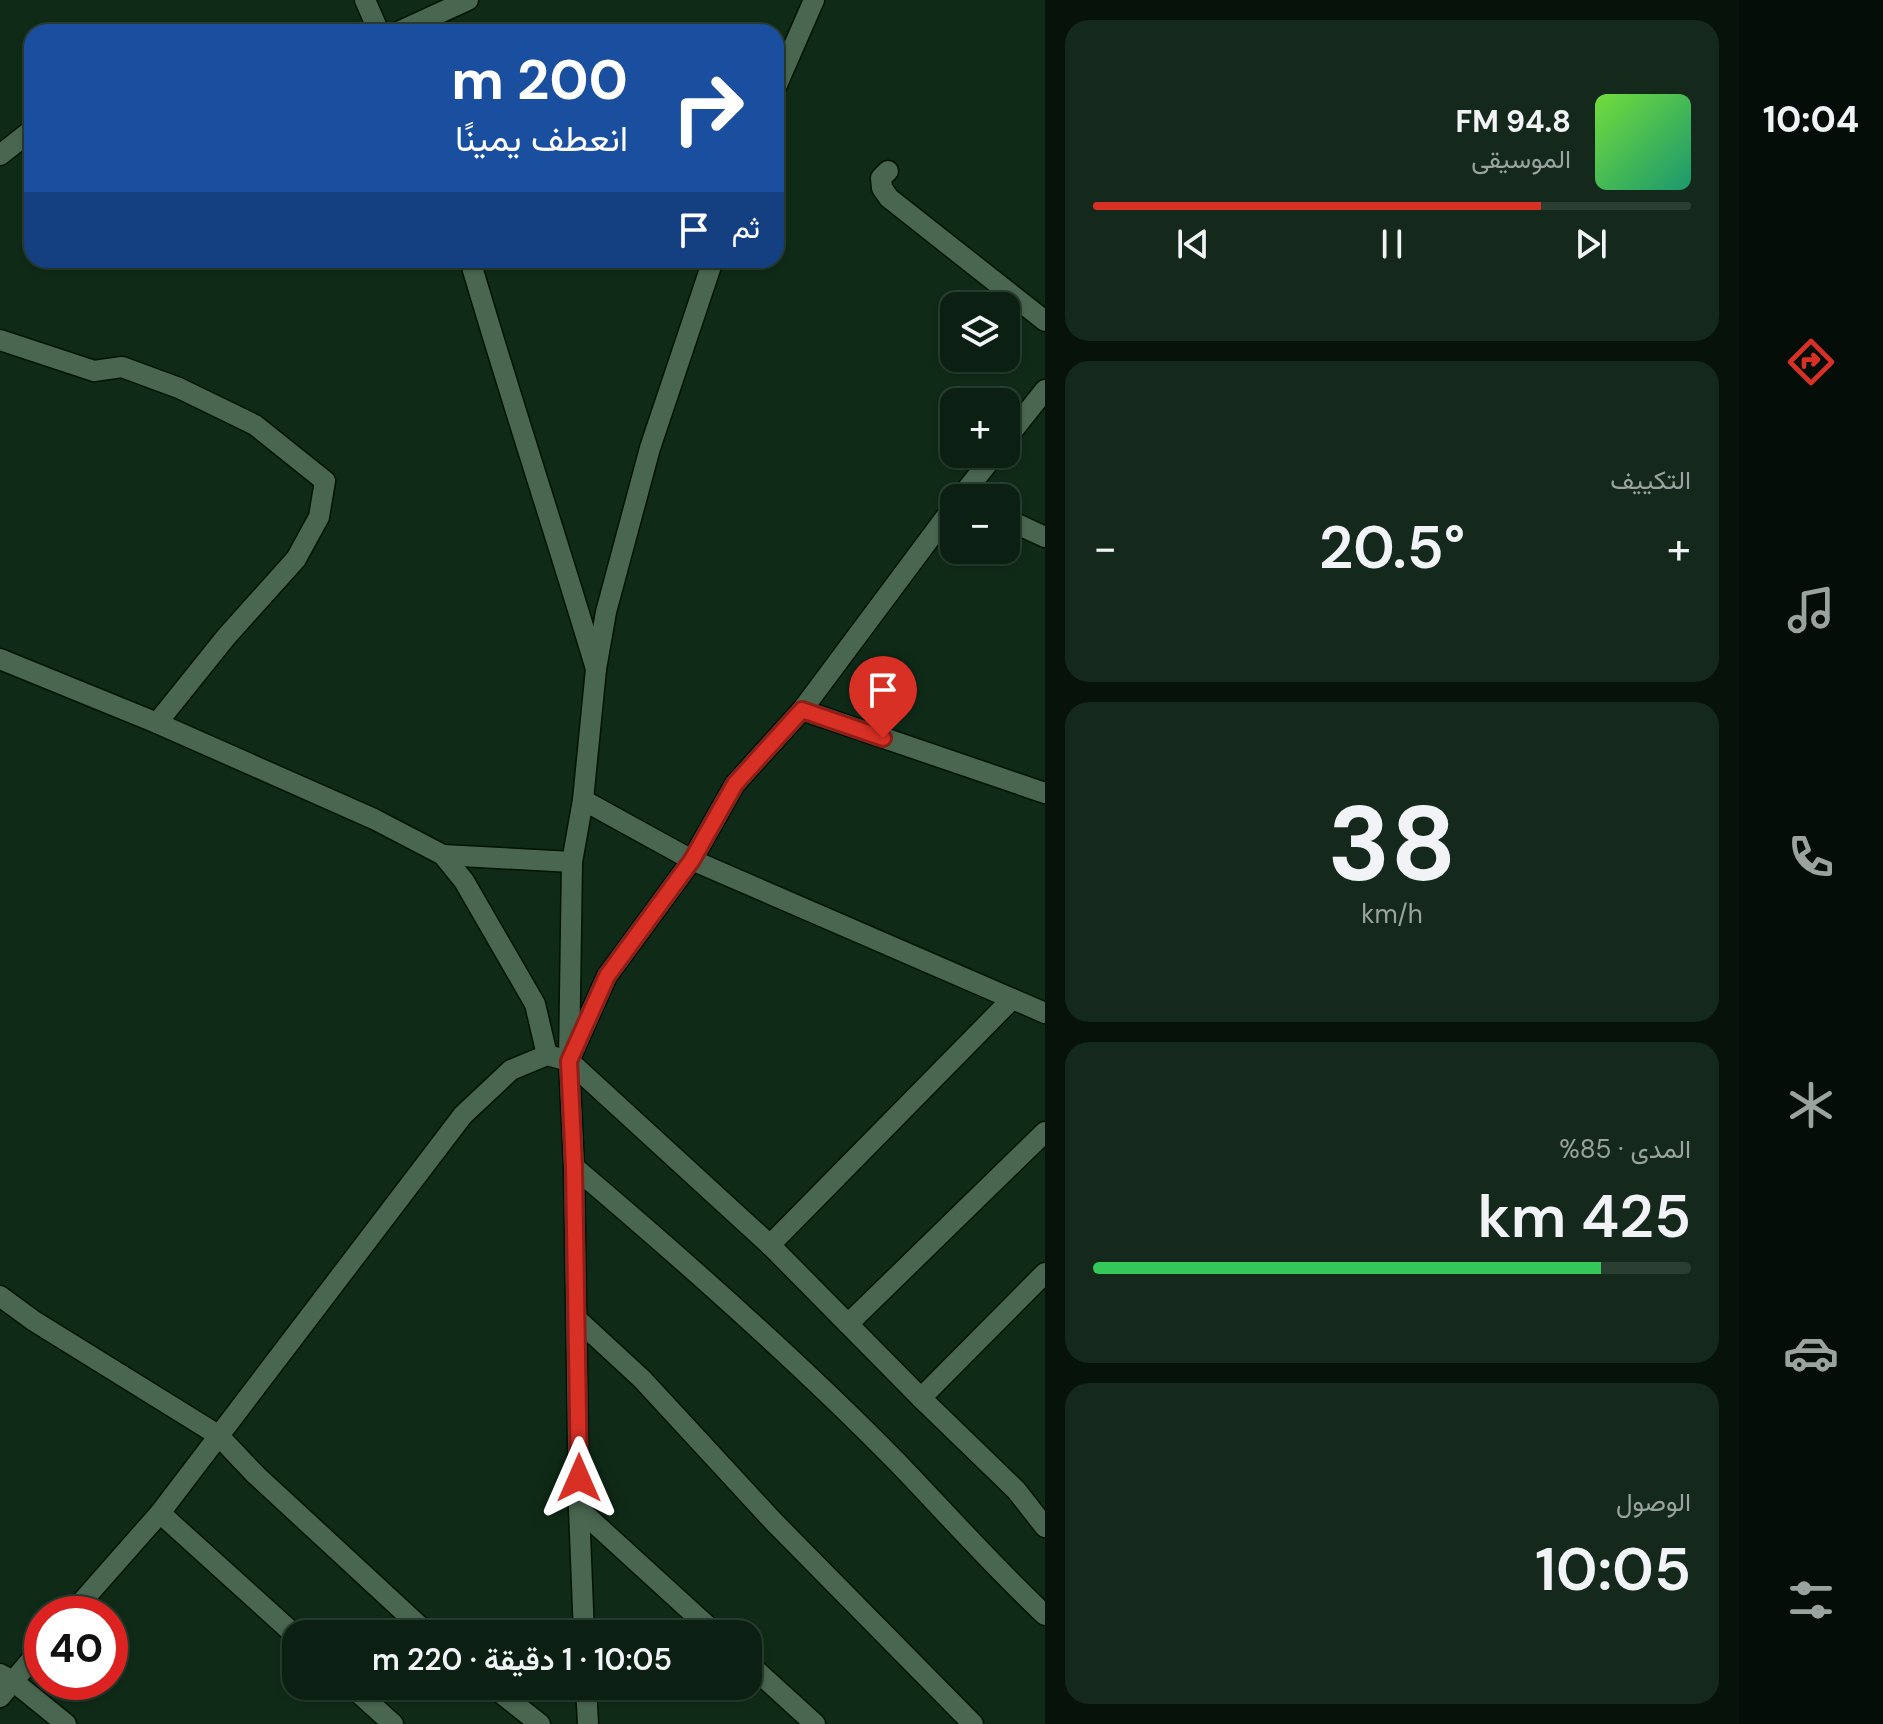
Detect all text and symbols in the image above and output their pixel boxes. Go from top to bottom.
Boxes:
text: 200 m [451,43,628,116]
icon: right [656,56,760,160]
text: 10:04 [1763,96,1859,143]
text: 94.8 FM [1456,102,1571,141]
text: انعطف يمينًا [455,115,628,162]
text: الموسيقى [1471,142,1571,176]
icon: arrive [672,208,716,252]
text: ثم [732,208,760,247]
icon: previous [1171,222,1215,266]
icon: pause [1370,222,1414,266]
icon: next [1569,222,1613,266]
map controls [940,292,1020,564]
button: layers [940,292,1020,372]
icon: directions [1783,334,1839,390]
button: + [940,388,1020,468]
text: التكييف [1610,463,1691,497]
button: − [940,484,1020,564]
text: 20.5° [1319,508,1465,587]
text: − [1093,519,1117,577]
text: + [1667,519,1691,577]
icon: music [1783,582,1839,638]
pin [849,656,917,738]
icon: arrive [861,668,905,712]
text: 38 [1328,777,1456,912]
icon: phone [1783,829,1839,885]
text: km/h [1361,897,1423,931]
icon: climate [1783,1077,1839,1133]
text: المدى · 85% [1559,1132,1691,1166]
text: 425 km [1477,1177,1691,1256]
icon: car [1783,1325,1839,1381]
position arrow [537,1436,621,1520]
text: الوصول [1616,1485,1691,1519]
text: 10:05 [1535,1530,1691,1609]
icon: filters [1783,1572,1839,1628]
speed limit sign: 40 [24,1596,128,1700]
text: 10:05 · 1 دقيقة · 220 m [372,1640,672,1679]

